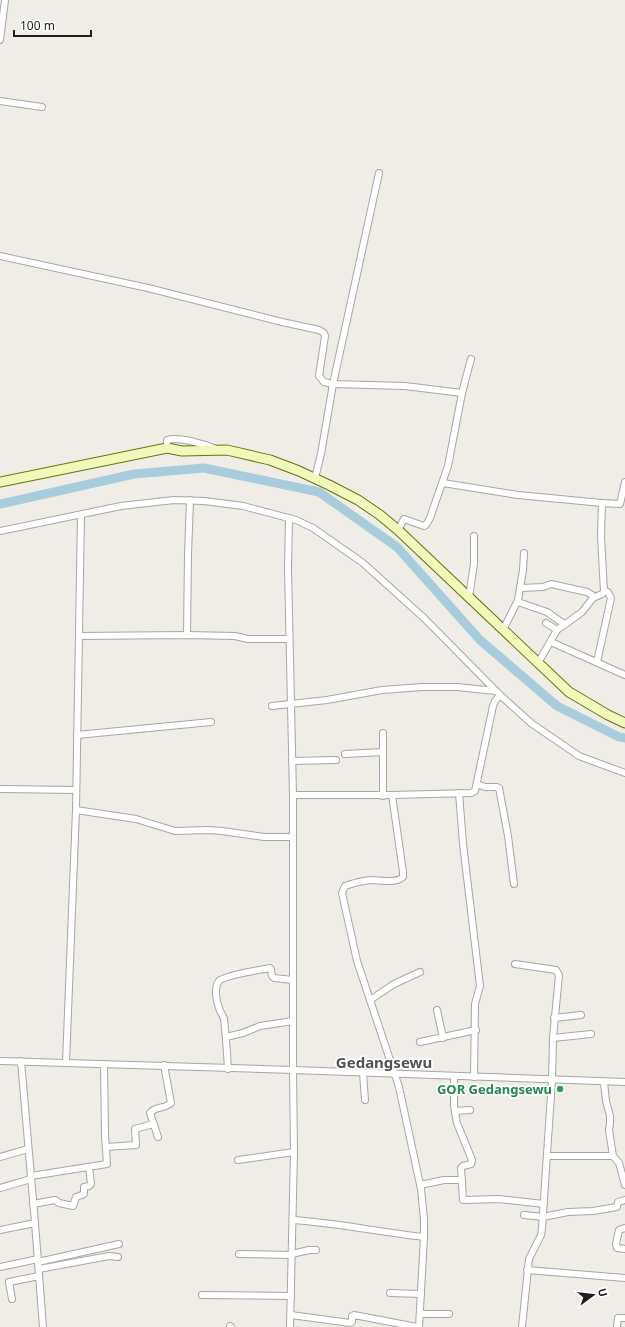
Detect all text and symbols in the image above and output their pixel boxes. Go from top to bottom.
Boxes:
scale bar [14,12,91,38]
text: 100 m [20,17,55,34]
district label: Gedangsewu [336,1052,432,1072]
place label: GOR Gedangsewu [437,1080,552,1098]
marker: GOR Gedangsewu [555,1084,565,1094]
north arrow [573,1275,613,1315]
text: U [595,1286,611,1298]

